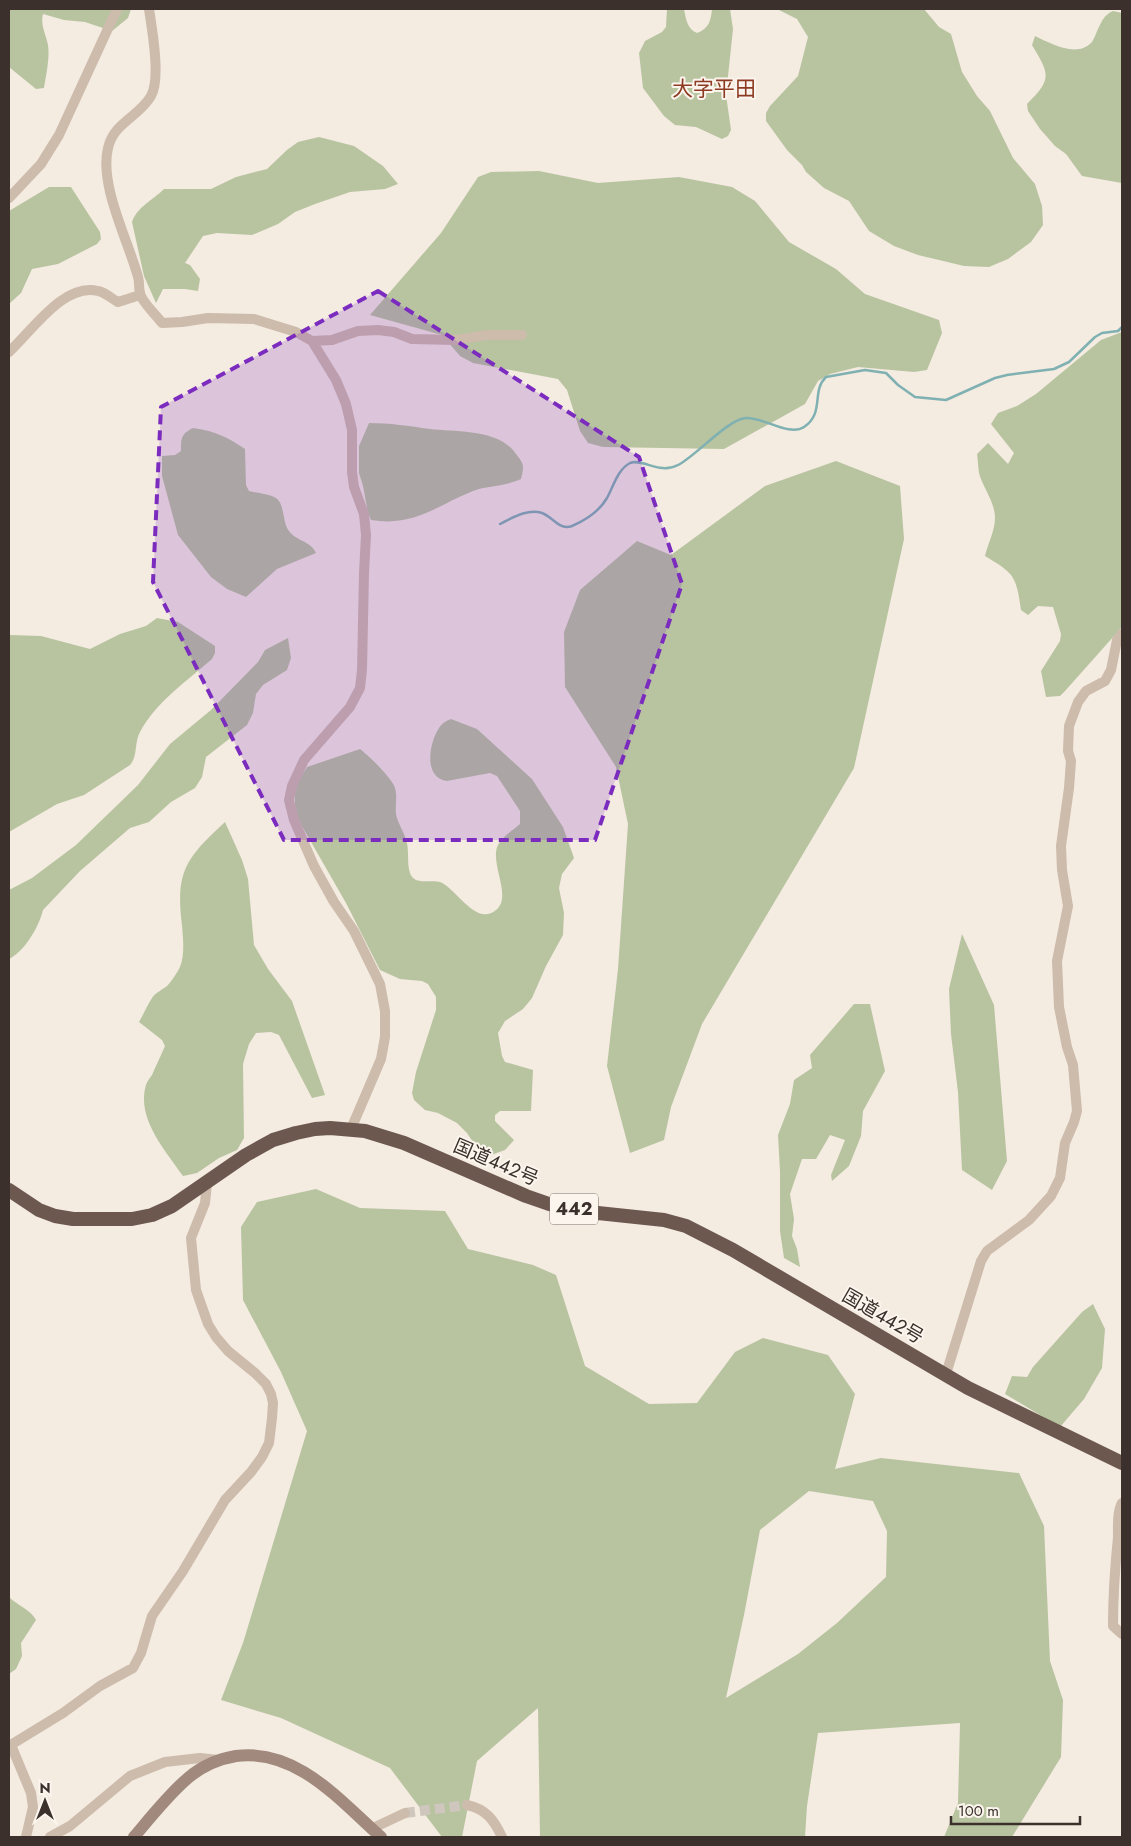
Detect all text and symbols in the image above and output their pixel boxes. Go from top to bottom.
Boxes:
district label: 大字平田 [672,74,756,104]
street label: 国道442号 [449,1132,543,1192]
road number: 442 [550,1194,598,1224]
street label: 国道442号 [837,1282,929,1350]
north arrow [20,1776,70,1826]
text: N [39,1778,51,1798]
scale bar [951,1794,1080,1826]
text: 100 m [958,1800,999,1822]

